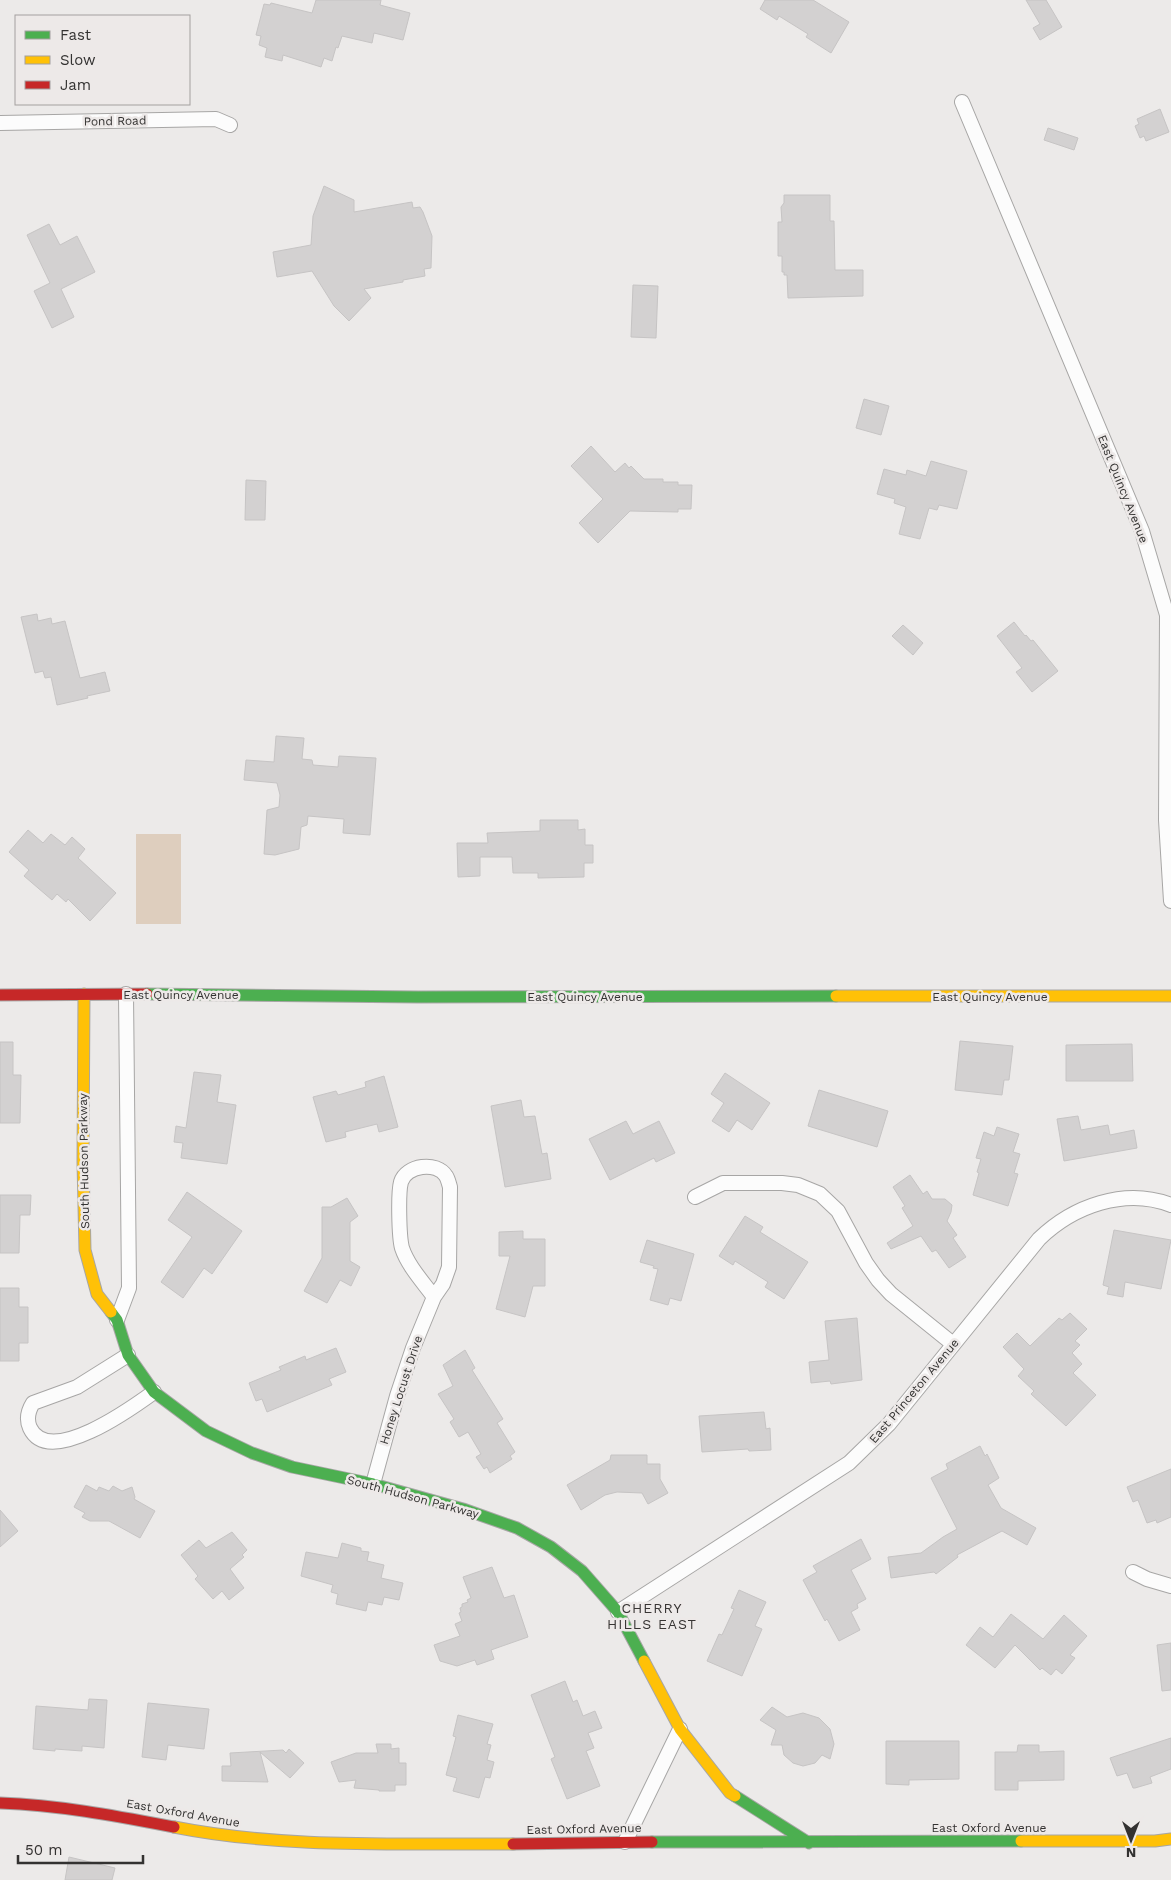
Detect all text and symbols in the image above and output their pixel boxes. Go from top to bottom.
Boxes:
legend [15,15,190,105]
text: Fast [60,26,92,44]
text: Slow [60,51,96,69]
text: Jam [60,76,91,94]
street label: Pond Road [84,113,146,129]
street label: East Quincy Avenue [1095,433,1151,545]
street label: East Quincy Avenue [123,988,239,1002]
street label: East Quincy Avenue [527,990,643,1004]
street label: East Quincy Avenue [932,990,1048,1004]
street label: South Hudson Parkway [76,1092,92,1229]
street label: Honey Locust Drive [377,1334,425,1446]
street label: East Princeton Avenue [866,1336,962,1446]
street label: South Hudson Parkway [346,1473,481,1522]
district label: CHERRY HILLS EAST [607,1600,697,1632]
street label: East Oxford Avenue [125,1796,241,1830]
north arrow [1106,1815,1156,1865]
street label: East Oxford Avenue [526,1821,642,1837]
street label: East Oxford Avenue [931,1821,1047,1835]
scale bar [18,1832,142,1864]
text: 50 m [25,1841,62,1859]
text: N [1126,1845,1136,1861]

